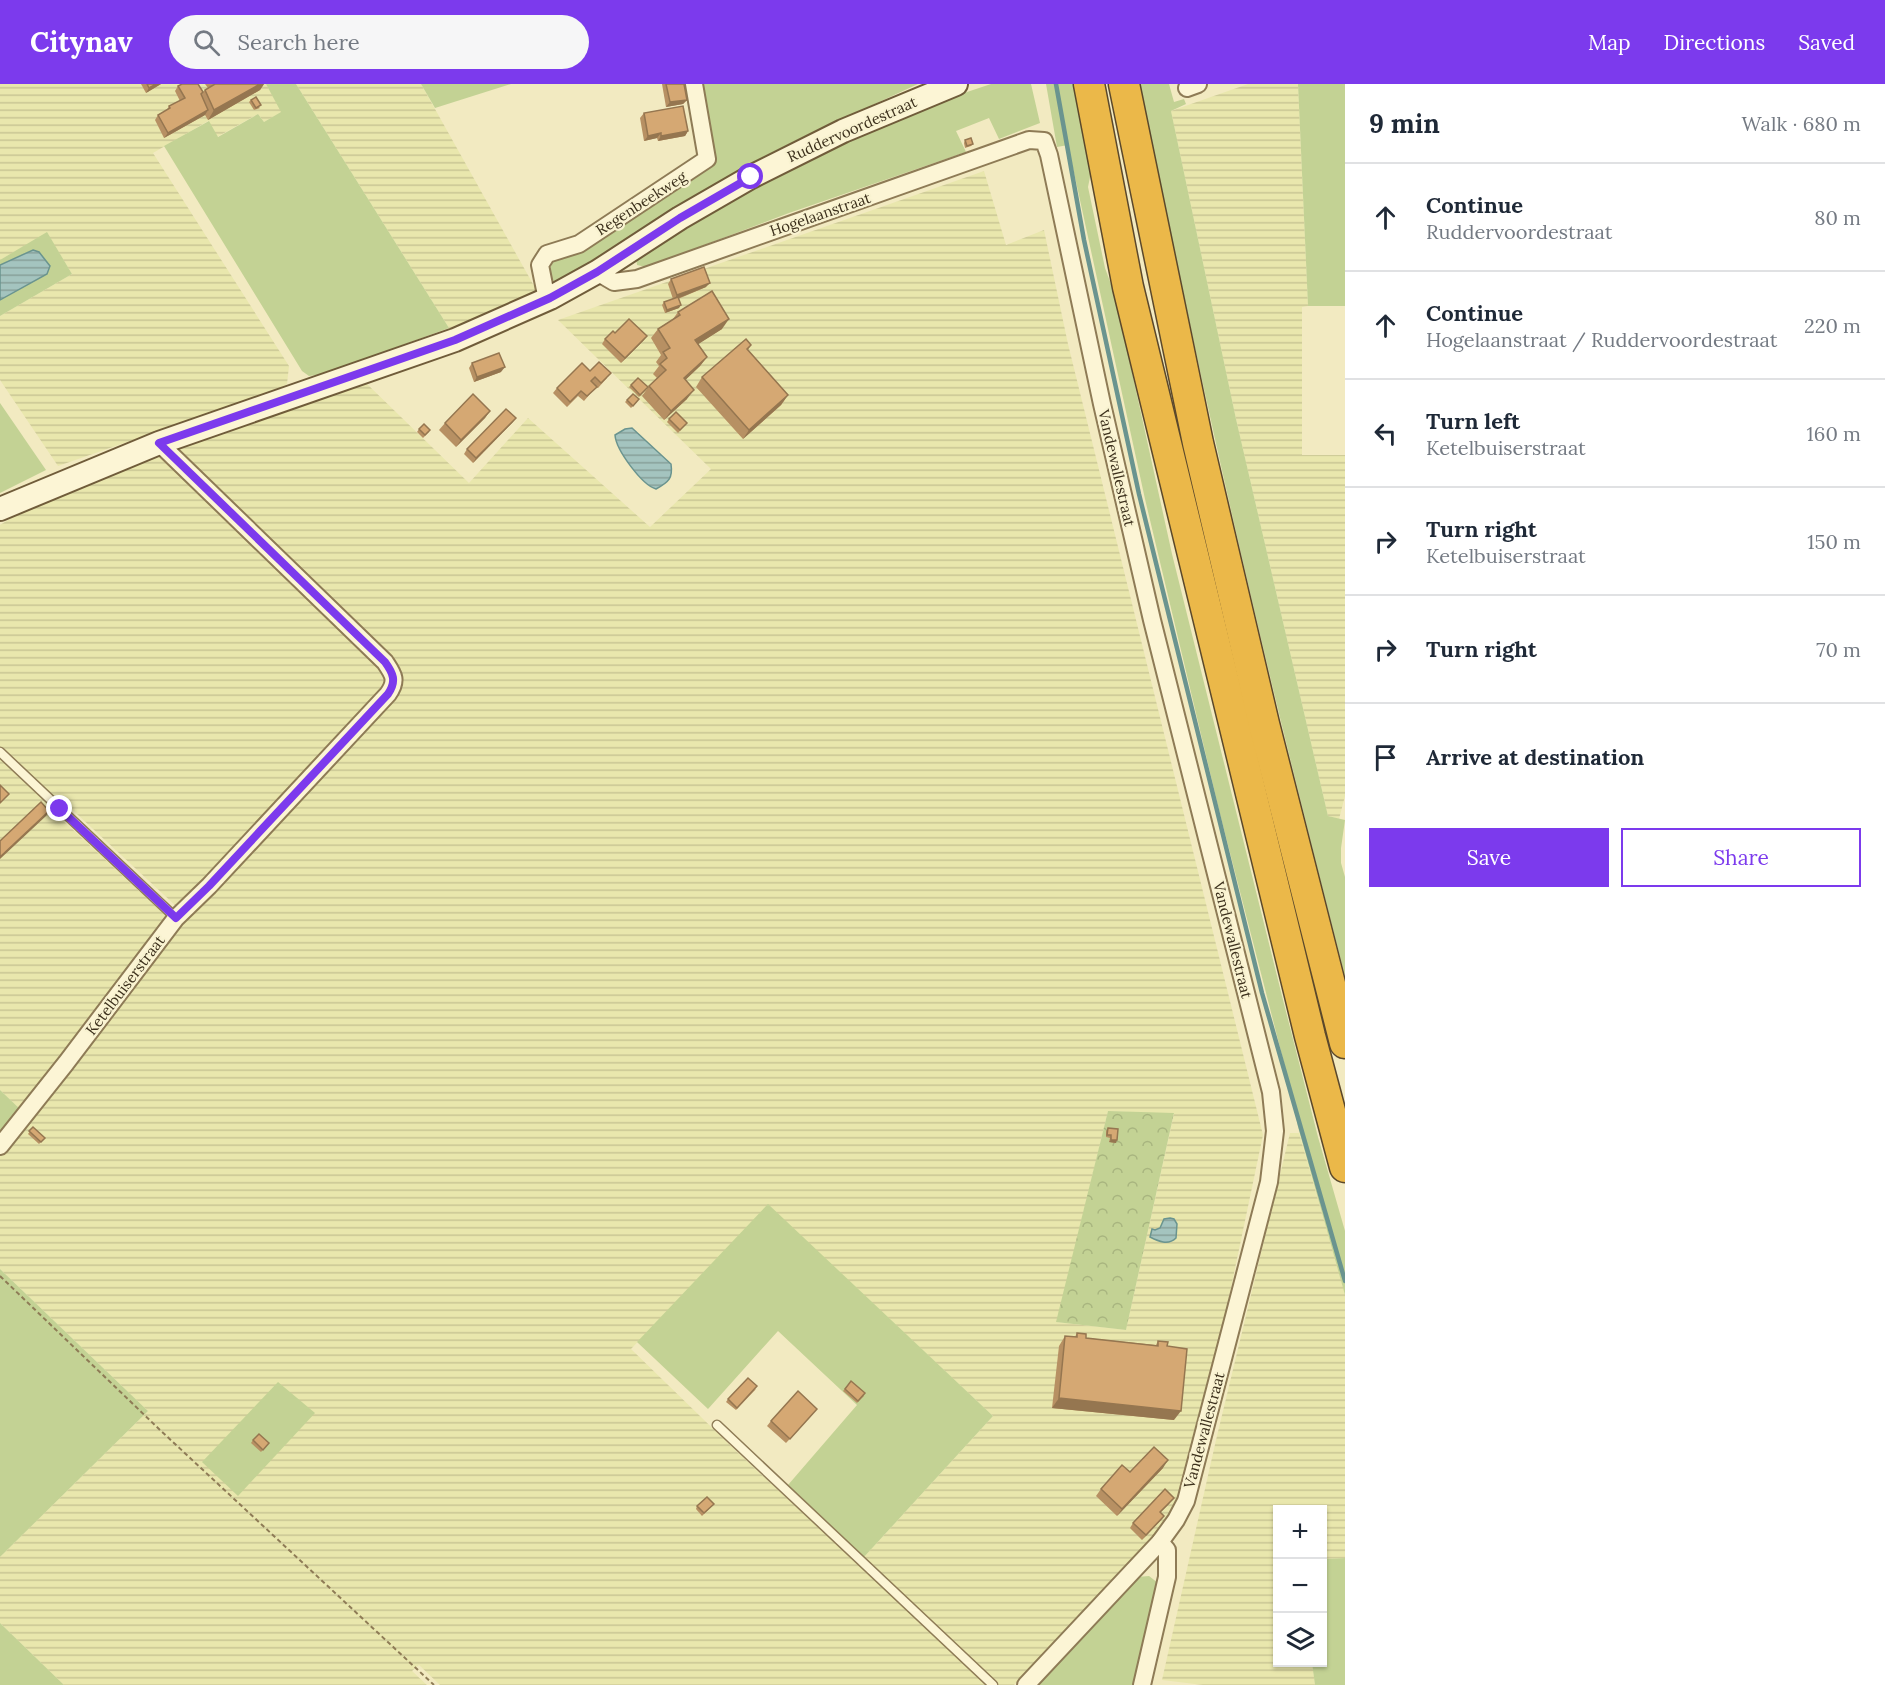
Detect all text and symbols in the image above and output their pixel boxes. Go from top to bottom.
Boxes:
search box [169,15,589,69]
text: Citynav [30,24,133,60]
icon: search [190,26,223,59]
text: Search here [238,28,360,56]
text: Map [1588,29,1631,56]
text: Directions [1664,29,1765,56]
text: Saved [1798,29,1855,56]
street label: Ruddervoordestraat [784,92,920,166]
text: 9 min [1369,107,1440,140]
text: Walk · 680 m [1742,111,1861,136]
route start [737,163,763,189]
street label: Regenbeekweg [592,166,690,239]
street label: Hogelaanstraat [767,188,873,240]
text: Continue [1426,191,1523,219]
icon: ahead [1369,201,1402,234]
text: 80 m [1814,205,1861,230]
text: Ruddervoordestraat [1426,219,1613,244]
text: Continue [1426,299,1523,327]
icon: ahead [1369,309,1402,342]
text: 220 m [1804,313,1861,338]
text: Hogelaanstraat / Ruddervoordestraat [1426,327,1778,352]
street label: Vandewallestraat [1094,407,1140,529]
text: Turn left [1426,407,1520,435]
icon: left [1369,417,1402,450]
text: 160 m [1807,421,1861,446]
text: Ketelbuiserstraat [1426,435,1586,460]
text: Turn right [1426,515,1537,543]
icon: right [1369,525,1402,558]
text: 150 m [1807,529,1861,554]
text: Ketelbuiserstraat [1426,543,1586,568]
icon: right [1369,633,1402,666]
text: Turn right [1426,635,1537,663]
text: 70 m [1816,637,1861,662]
icon: arrive [1369,741,1402,774]
text: Arrive at destination [1426,743,1644,771]
route end [46,795,72,821]
button: Save [1369,828,1609,887]
button: Share [1621,828,1861,887]
street label: Vandewallestraat [1209,879,1257,1000]
street label: Ketelbuiserstraat [81,931,169,1039]
street label: Vandewallestraat [1179,1370,1229,1491]
map controls [1273,1505,1327,1667]
button: + [1273,1505,1327,1559]
button: − [1273,1559,1327,1613]
button: layers [1273,1613,1327,1667]

